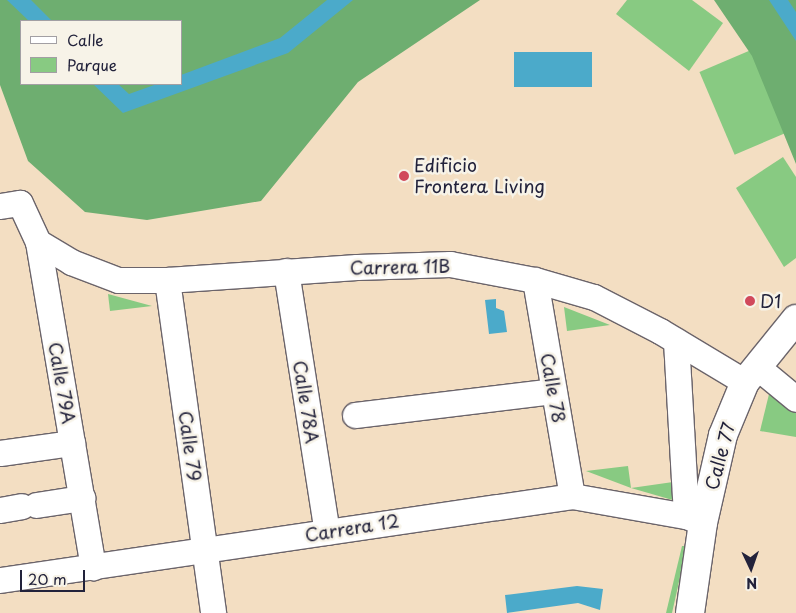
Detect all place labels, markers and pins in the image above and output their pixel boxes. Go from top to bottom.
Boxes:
place label: Edificio Frontera Living [414,155,544,198]
marker: Edificio Frontera Living [398,170,410,182]
place label: D1 [760,290,781,312]
marker: D1 [744,295,756,307]

